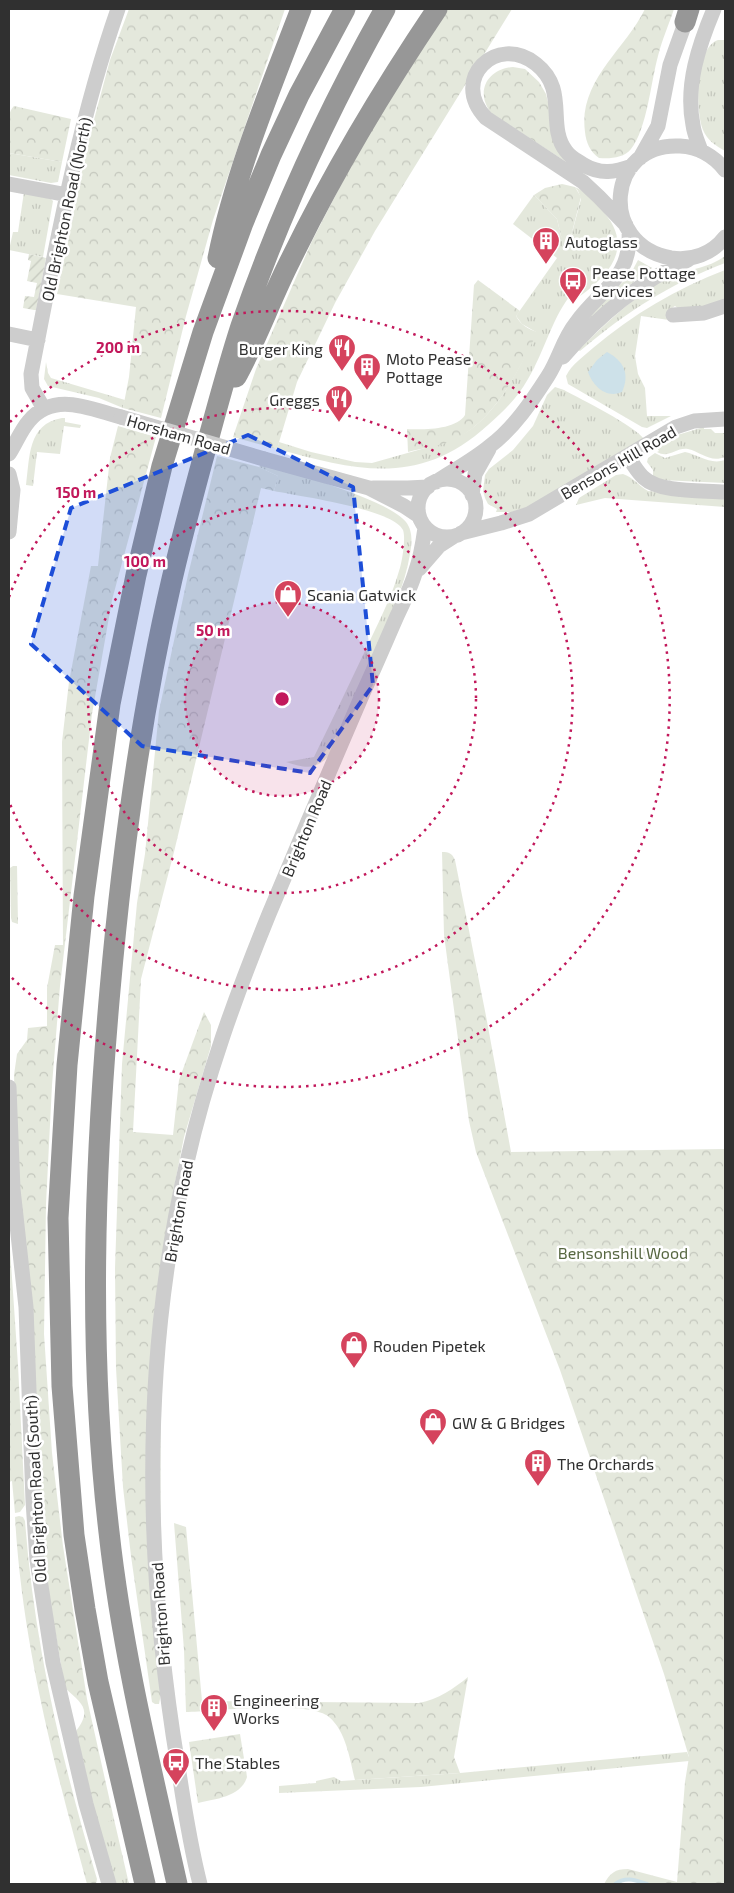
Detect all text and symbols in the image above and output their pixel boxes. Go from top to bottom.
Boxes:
street label: Old Brighton Road (North) [37,115,95,303]
building icon: Autoglass [531,226,561,265]
place label: Autoglass [565,232,638,251]
place label: Pease Pottage Services [592,263,696,300]
bus stop icon: Pease Pottage Services [558,266,588,305]
restaurant icon: Burger King [327,333,357,372]
text: 200 m [96,338,140,356]
place label: Burger King [239,339,323,358]
place label: Moto Pease Pottage [386,349,471,386]
building icon: Moto Pease Pottage [352,352,382,391]
restaurant icon: Greggs [324,384,354,423]
place label: Greggs [269,390,320,409]
street label: Horsham Road [125,410,233,458]
street label: Bensons Hill Road [557,421,679,503]
text: 150 m [56,483,96,501]
text: 100 m [124,552,166,570]
shop icon: Scania Gatwick [273,579,303,618]
place label: Scania Gatwick [307,585,416,604]
text: 50 m [196,621,230,639]
centre of rings [273,690,291,708]
street label: Brighton Road [277,777,335,879]
street label: Brighton Road [160,1158,196,1264]
park label: Bensonshill Wood [558,1243,688,1262]
shop icon: Rouden Pipetek [339,1330,369,1369]
place label: Rouden Pipetek [373,1336,486,1355]
street label: Old Brighton Road (South) [21,1395,49,1583]
shop icon: GW & G Bridges [418,1407,448,1446]
place label: GW & G Bridges [452,1413,565,1432]
building icon: The Orchards [523,1448,553,1487]
place label: The Orchards [557,1454,654,1473]
street label: Brighton Road [147,1562,173,1666]
place label: Engineering Works [233,1690,319,1727]
building icon: Engineering Works [199,1693,229,1732]
bus stop icon: The Stables [161,1747,191,1786]
place label: The Stables [195,1753,280,1772]

